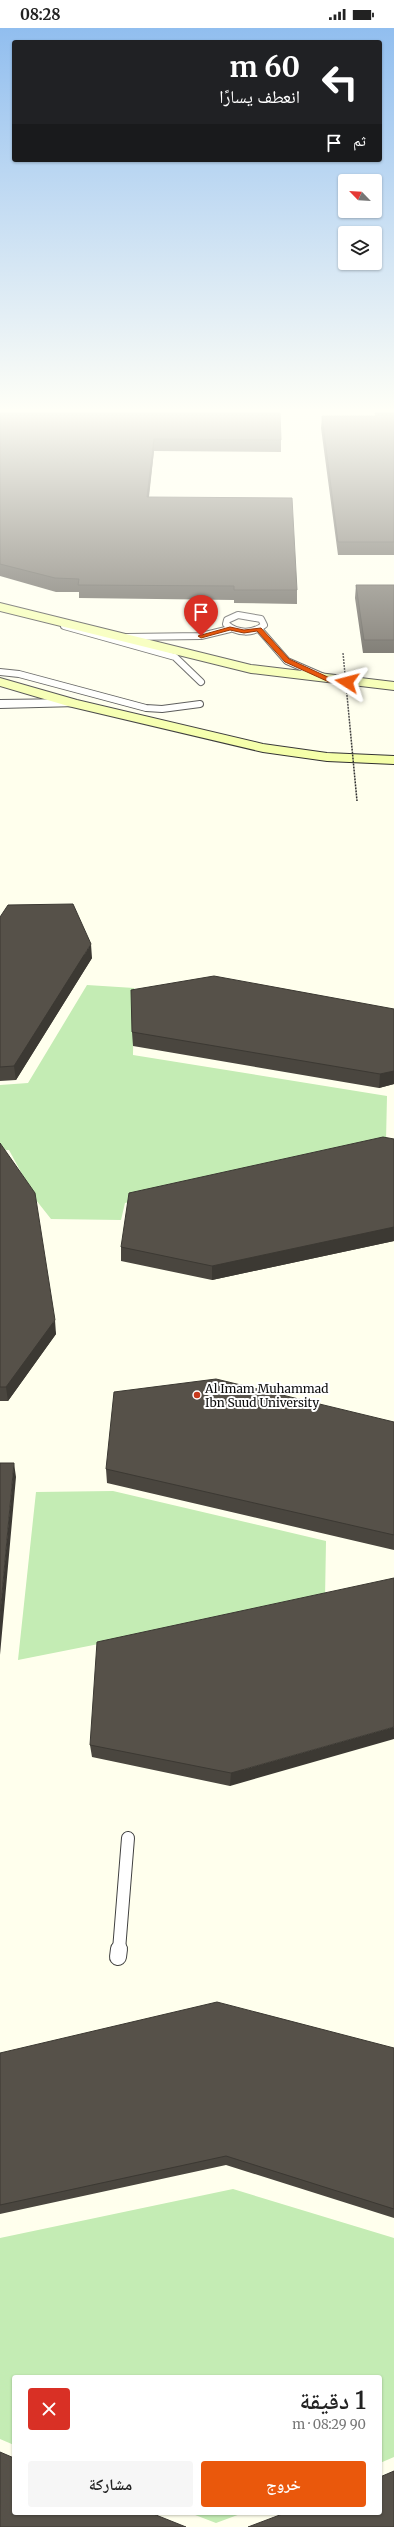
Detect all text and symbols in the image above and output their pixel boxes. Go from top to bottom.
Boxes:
text: 08:28 [20,5,60,24]
text: 60 m [230,49,300,85]
icon: left [314,56,366,108]
text: انعطف يسارًا [219,85,300,108]
text: ثم [353,131,366,150]
icon: arrive [323,132,345,154]
north arrow [338,174,382,218]
map controls [338,174,382,270]
button: layers [338,226,382,270]
pin [184,595,218,636]
icon: arrive [190,601,212,623]
position arrow [326,661,368,703]
place label: Al Imam Muhammad Ibn Suud University [204,1381,328,1410]
marker: Al Imam Muhammad Ibn Suud University [192,1390,202,1400]
text: 1 دقيقة [299,2385,366,2416]
button: close [28,2388,70,2430]
text: 90 m · 08:29 [292,2416,366,2433]
button: مشاركة [28,2461,193,2507]
button: خروج [201,2461,366,2507]

